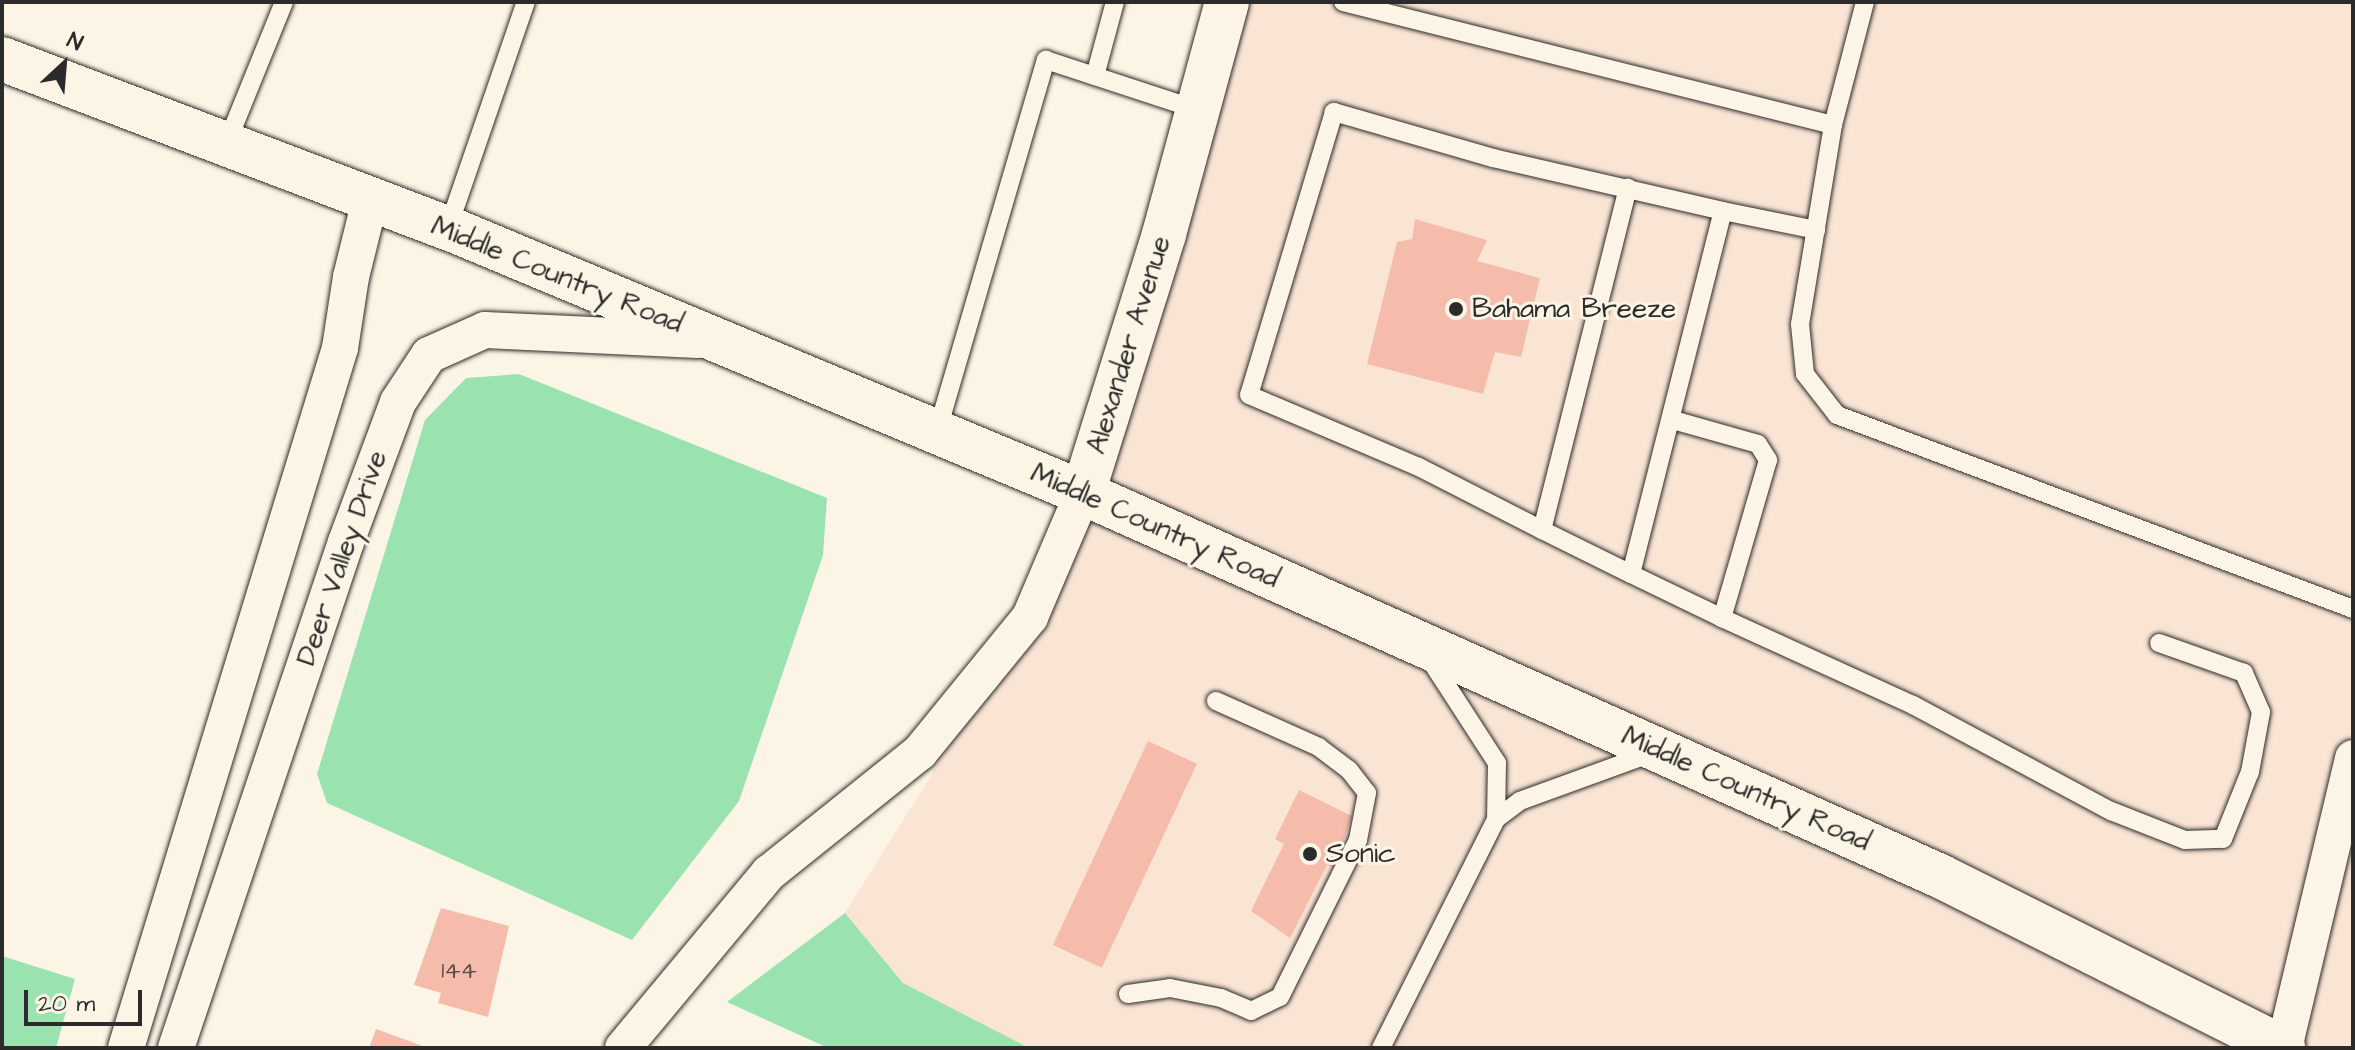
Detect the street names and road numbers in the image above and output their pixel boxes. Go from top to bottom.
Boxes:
street label: Middle Country Road [426,209,688,341]
street label: Alexander Avenue [1080,232,1178,458]
street label: Deer Valley Drive [289,446,395,670]
street label: Middle Country Road [1026,456,1284,596]
street label: Middle Country Road [1617,719,1875,859]

